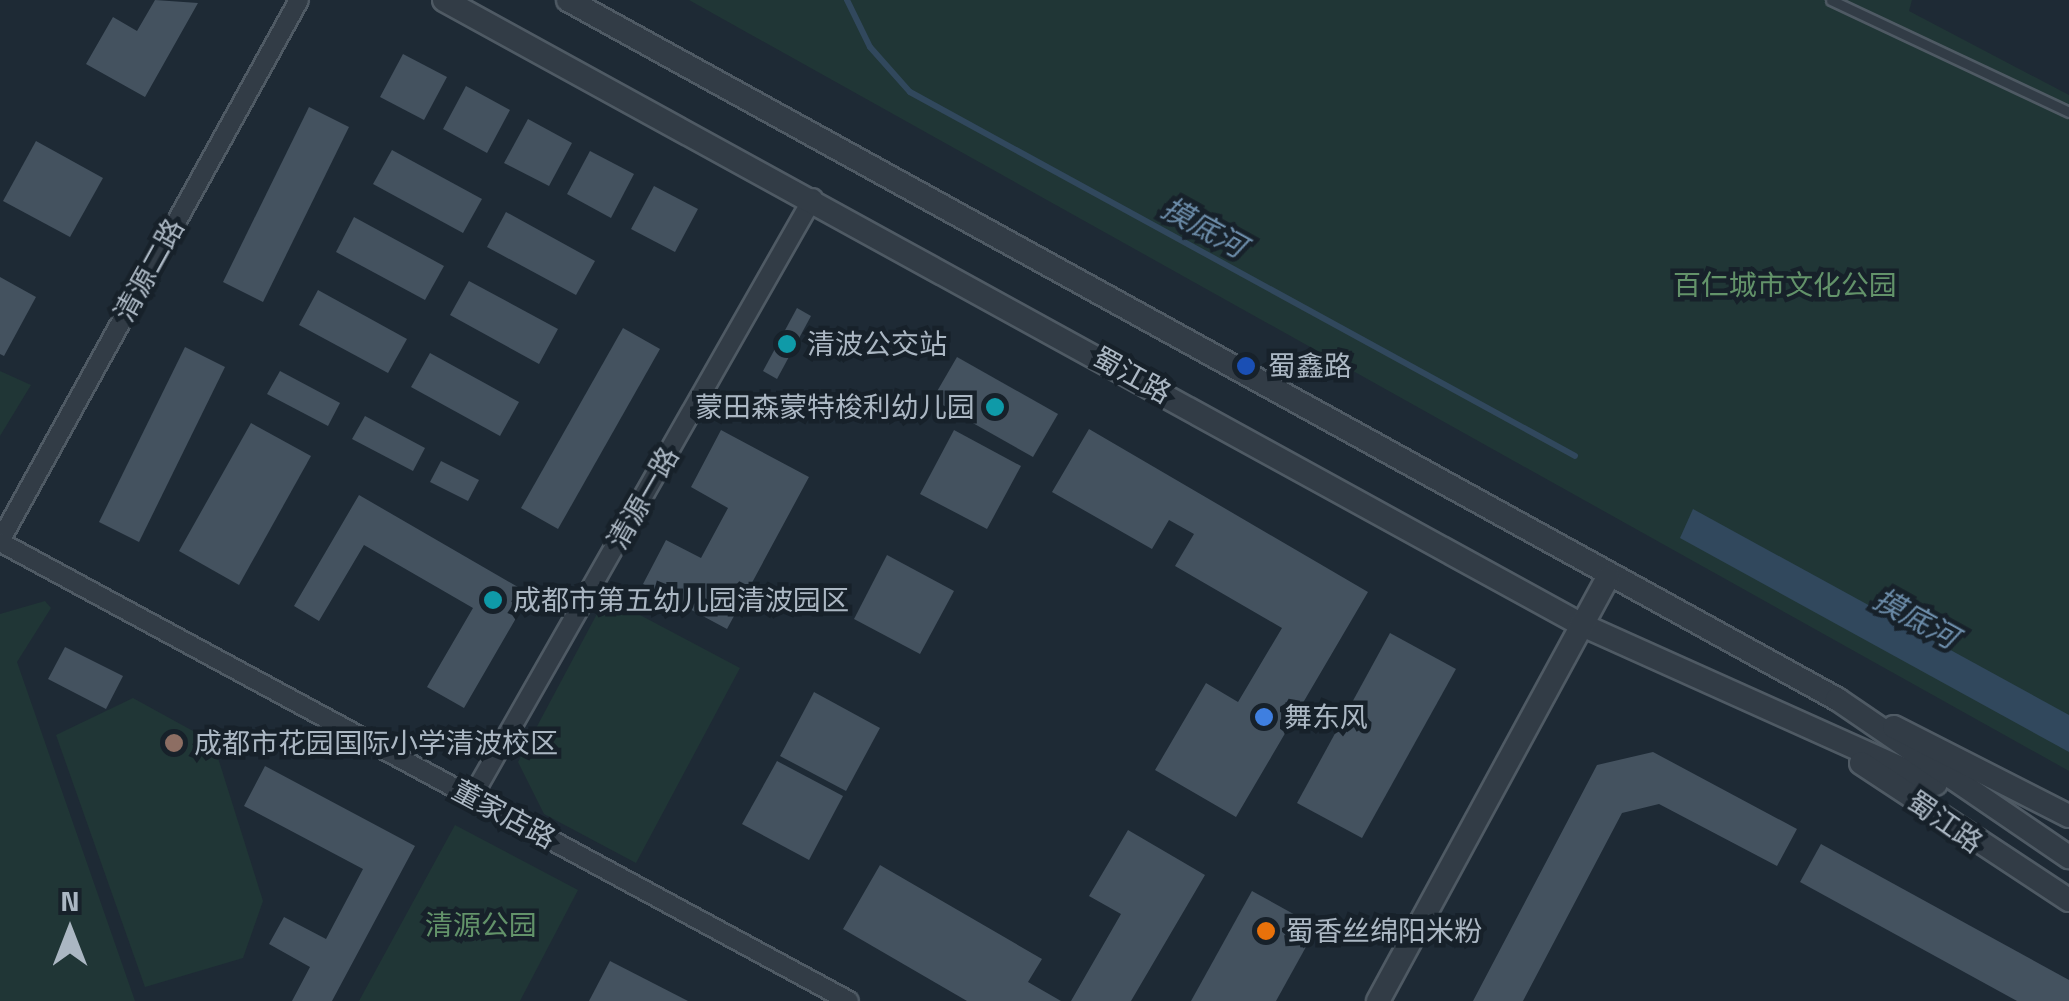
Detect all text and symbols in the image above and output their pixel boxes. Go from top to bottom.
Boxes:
water label: 摸底河 [1156,189,1252,265]
street label: 清源二路 [107,213,191,327]
park label: 百仁城市文化公园 [1673,268,1897,302]
place label: 清波公交站 [807,327,947,361]
marker: 清波公交站 [776,333,798,355]
street label: 蜀江路 [1087,340,1177,410]
place label: 蜀鑫路 [1268,349,1352,383]
marker: 蜀鑫路 [1233,353,1259,379]
place label: 蒙田森蒙特梭利幼儿园 [695,390,975,424]
marker: 蒙田森蒙特梭利幼儿园 [984,396,1006,418]
street label: 清源一路 [600,441,686,555]
water label: 摸底河 [1868,580,1964,656]
place label: 成都市第五幼儿园清波园区 [513,583,849,617]
marker: 成都市第五幼儿园清波园区 [482,589,504,611]
place label: 舞东风 [1284,700,1368,734]
marker: 舞东风 [1253,706,1275,728]
place label: 成都市花园国际小学清波校区 [194,726,558,760]
marker: 成都市花园国际小学清波校区 [163,732,185,754]
street label: 董家店路 [447,773,561,855]
street label: 蜀江路 [1901,784,1989,860]
text: N [60,879,80,922]
north arrow [20,881,120,981]
park label: 清源公园 [425,908,537,942]
place label: 蜀香丝绵阳米粉 [1286,914,1482,948]
marker: 蜀香丝绵阳米粉 [1255,920,1277,942]

